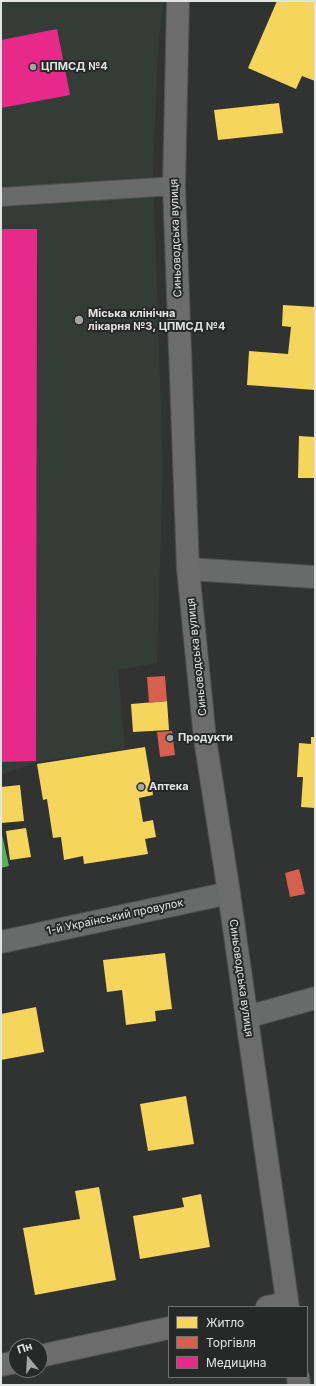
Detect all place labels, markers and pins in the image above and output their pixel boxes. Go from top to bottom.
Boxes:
place label: ЦПМСД №4 [41,60,108,74]
marker: ЦПМСД №4 [28,62,38,72]
place label: Міська клінічна лікарня №3, ЦПМСД №4 [88,307,225,333]
marker: Міська клінічна лікарня №3, ЦПМСД №4 [73,314,85,326]
place label: Продукти [178,731,233,745]
marker: Продукти [165,733,175,743]
place label: Аптека [149,780,189,794]
marker: Аптека [136,782,146,792]

